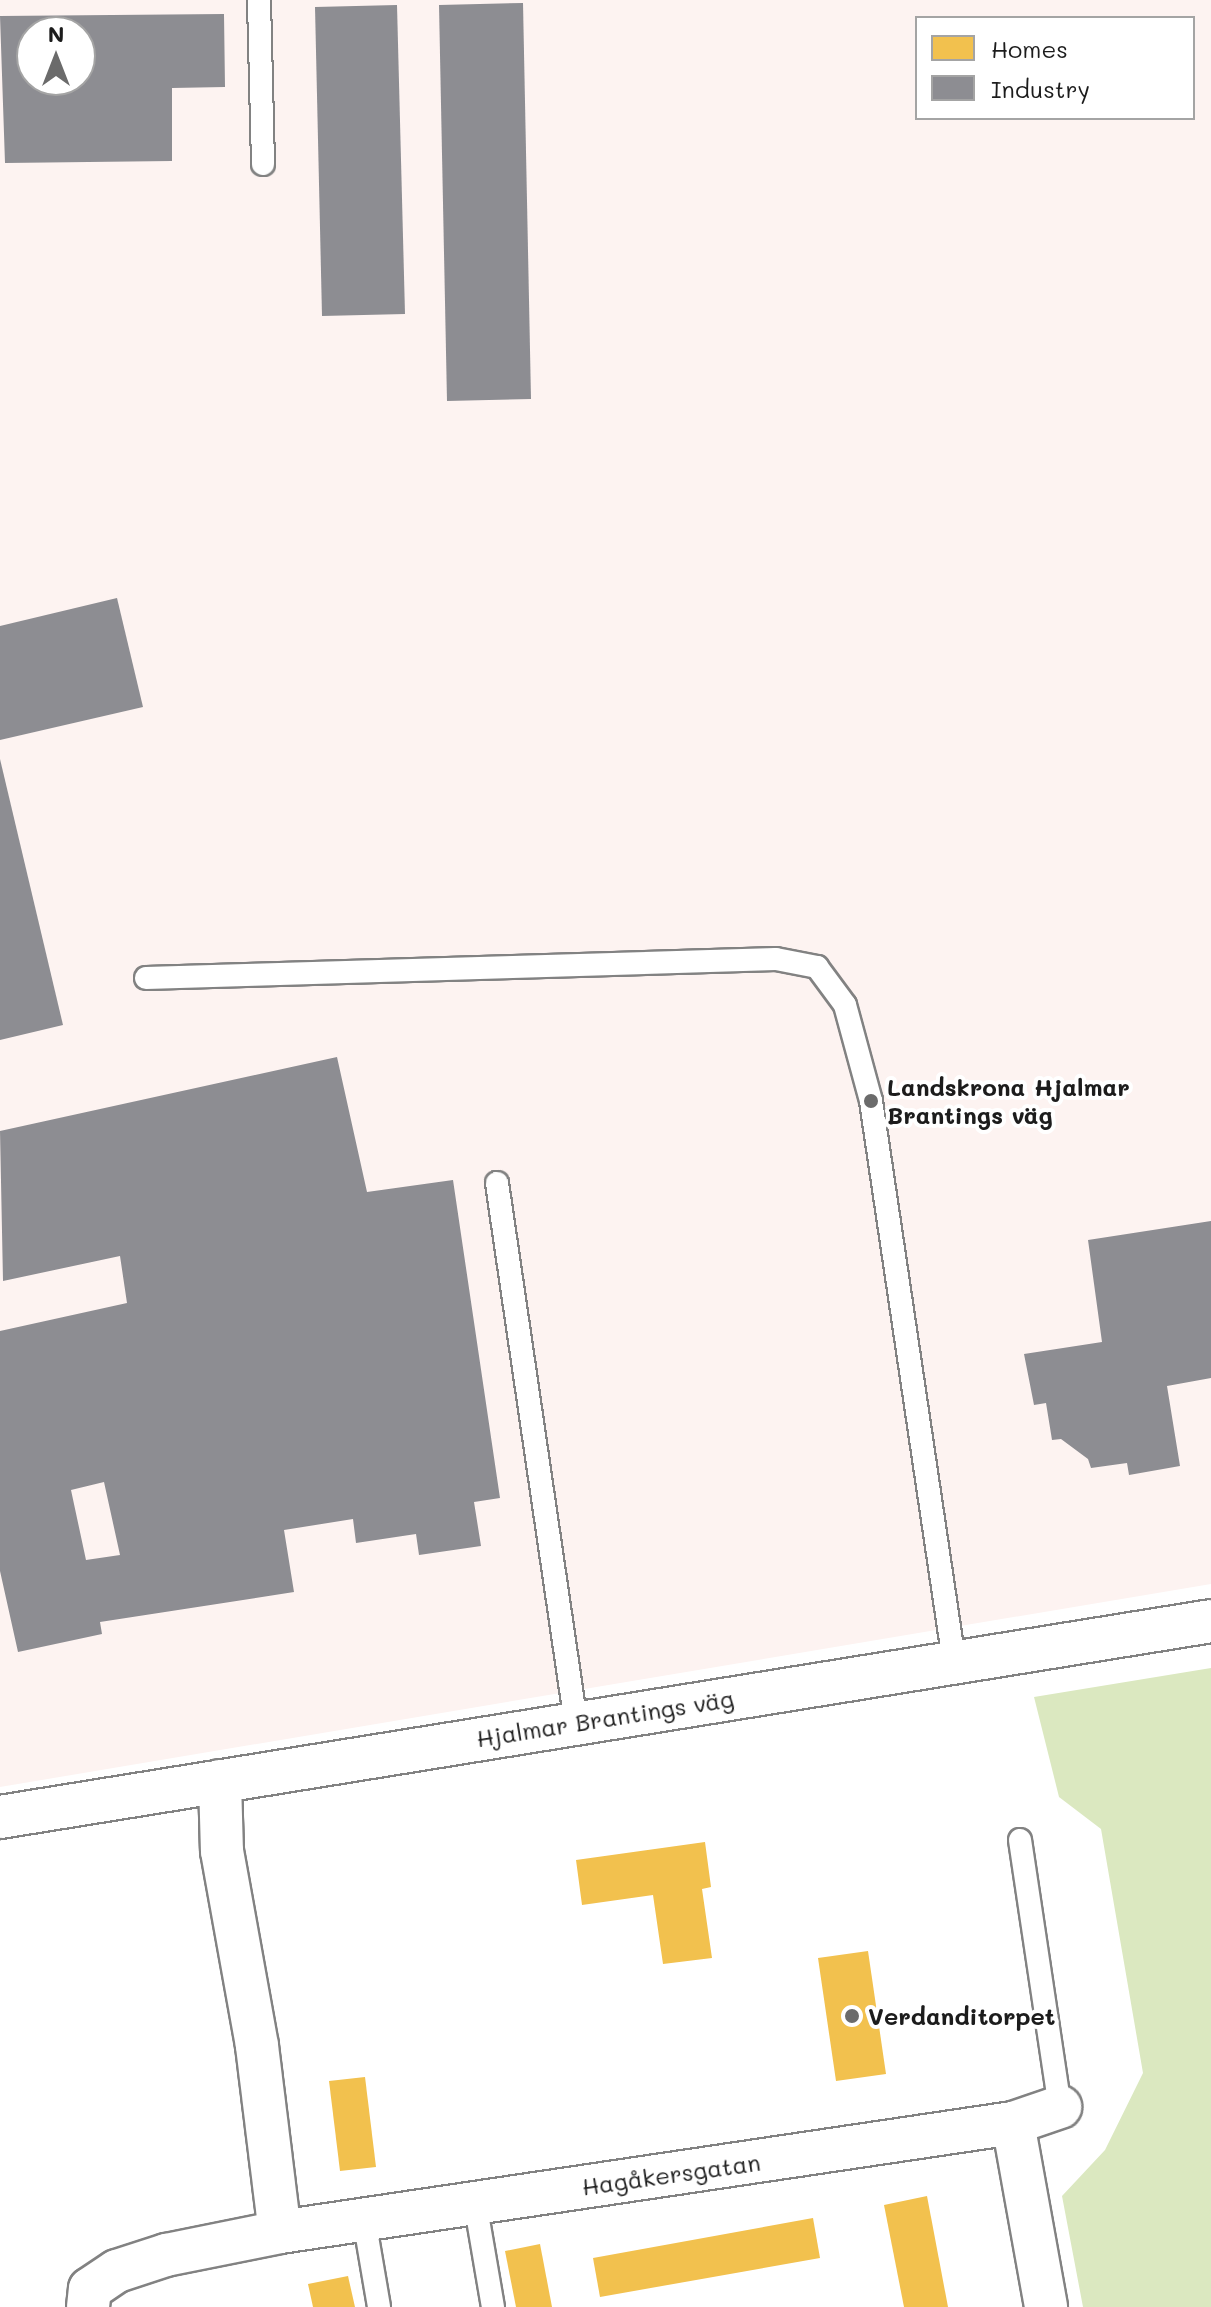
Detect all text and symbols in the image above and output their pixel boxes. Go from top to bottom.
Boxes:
north arrow [16,16,96,96]
legend [915,16,1195,120]
text: N [48,19,64,48]
text: Homes [991,33,1068,64]
text: Industry [991,73,1090,104]
place label: Landskrona Hjalmar Brantings väg [887,1073,1130,1129]
marker: Landskrona Hjalmar Brantings väg [862,1092,880,1110]
street label: Hjalmar Brantings väg [474,1683,736,1753]
place label: Verdanditorpet [868,2002,1056,2030]
marker: Verdanditorpet [843,2007,861,2025]
street label: Hagåkersgatan [580,2147,762,2201]

